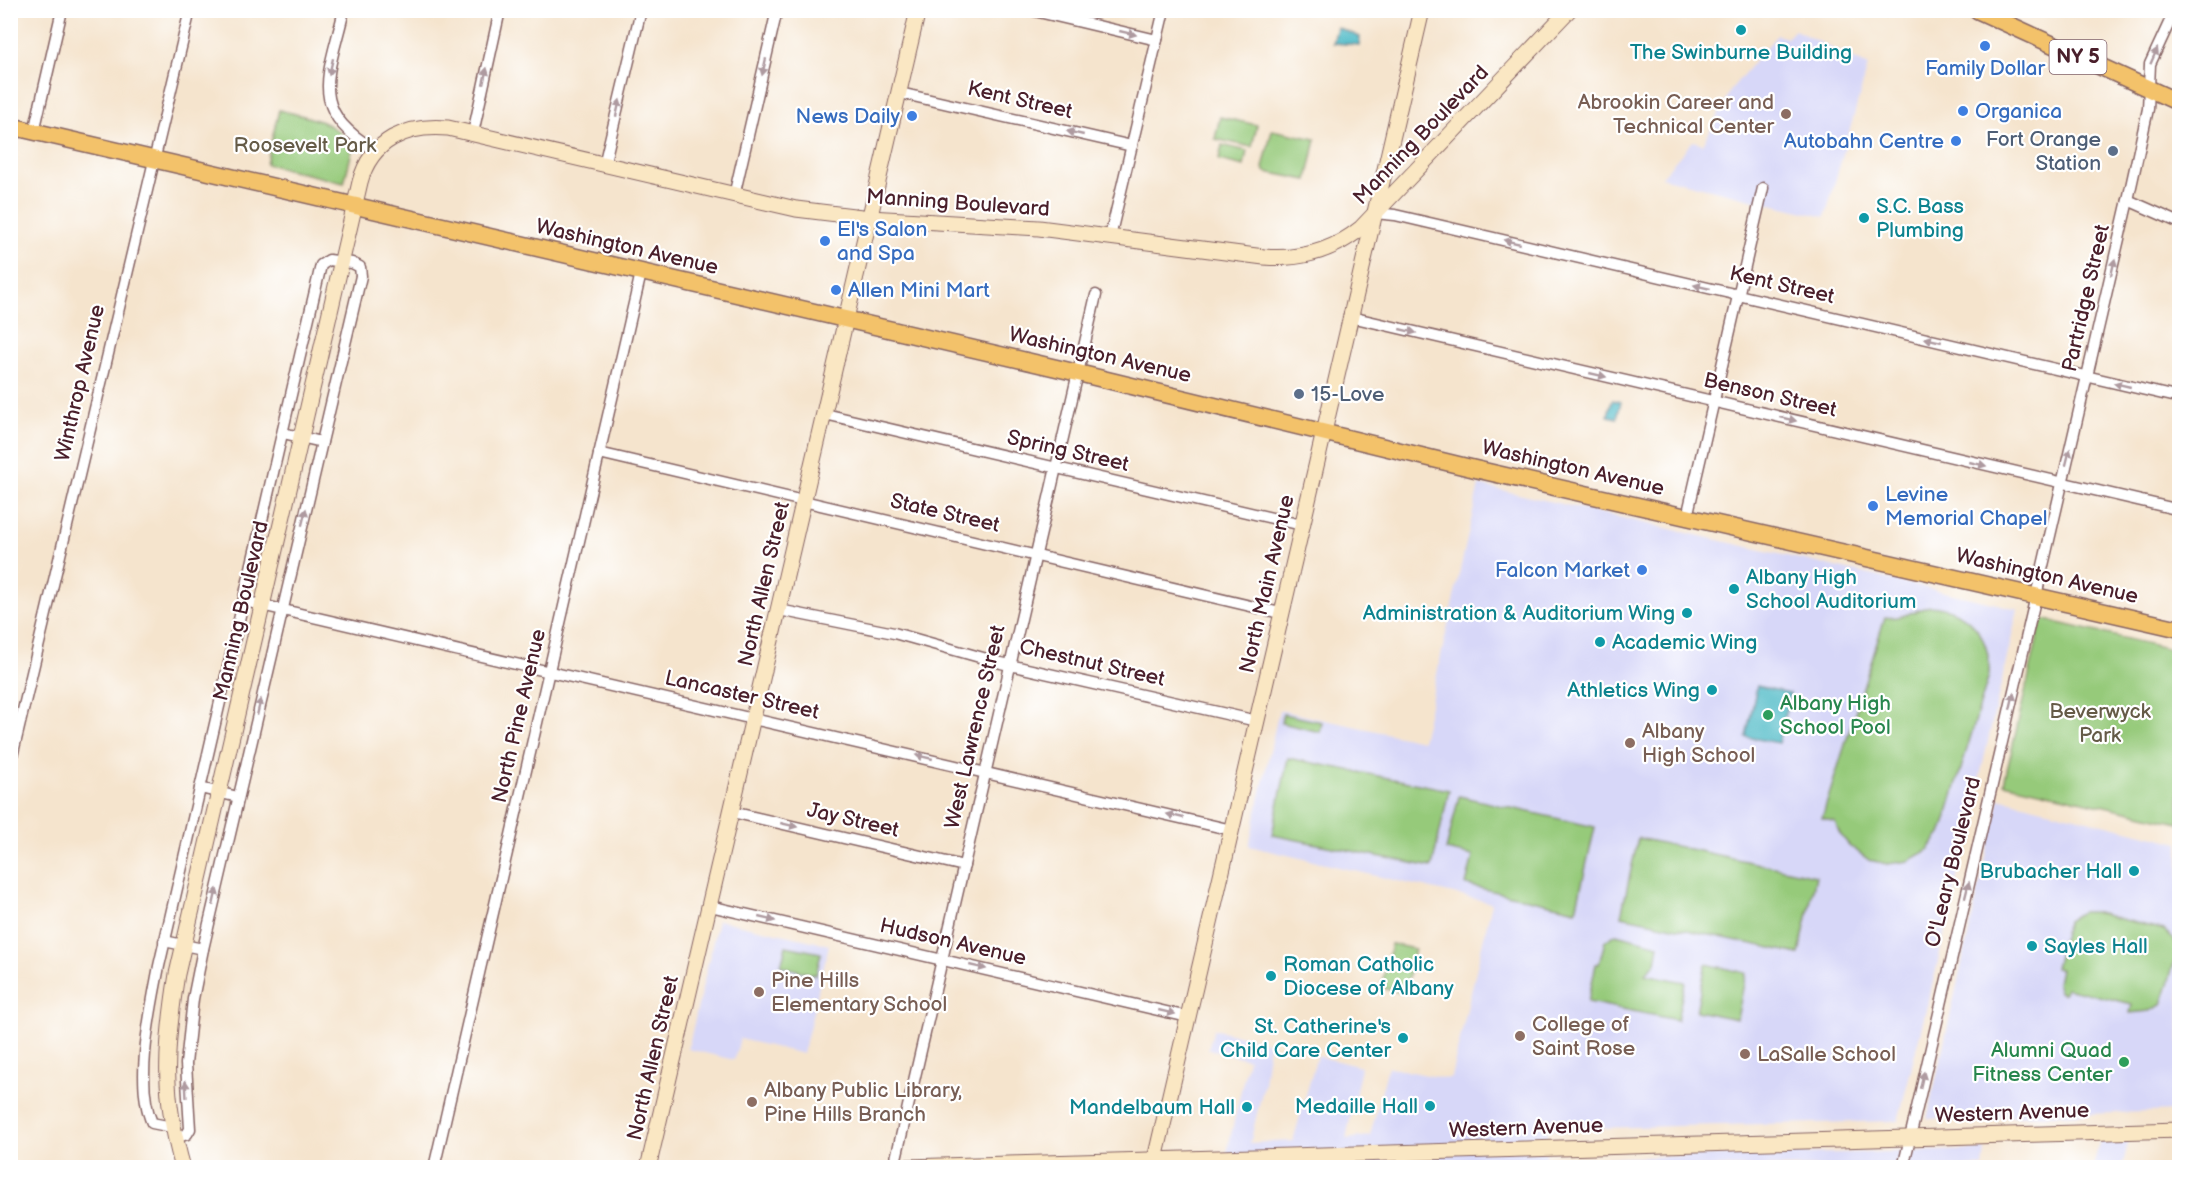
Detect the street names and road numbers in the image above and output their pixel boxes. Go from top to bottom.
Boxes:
road number: NY 5 [2050,40,2106,74]
street label: Manning Boulevard [1348,60,1494,210]
street label: Kent Street [965,76,1075,124]
street label: Manning Boulevard [865,184,1051,222]
street label: Washington Avenue [533,214,721,280]
street label: Partridge Street [2057,221,2115,374]
street label: Kent Street [1727,261,1837,309]
street label: Winthrop Avenue [50,302,110,464]
street label: Washington Avenue [1006,322,1194,388]
street label: Benson Street [1701,368,1839,423]
street label: Spring Street [1005,425,1132,477]
street label: Washington Avenue [1479,435,1667,501]
street label: State Street [888,488,1003,538]
street label: North Main Avenue [1234,492,1300,676]
street label: North Allen Street [733,499,795,669]
street label: Manning Boulevard [208,519,274,703]
street label: Washington Avenue [1953,543,2141,609]
street label: West Lawrence Street [939,622,1011,831]
street label: North Pine Avenue [487,627,551,805]
street label: Chestnut Street [1017,634,1168,692]
street label: Lancaster Street [663,665,822,725]
street label: O'Leary Boulevard [1920,774,1986,950]
street label: Jay Street [805,797,902,843]
street label: Hudson Avenue [877,913,1029,971]
street label: North Allen Street [622,973,684,1143]
street label: Western Avenue [1934,1098,2090,1128]
street label: Western Avenue [1448,1113,1604,1143]

